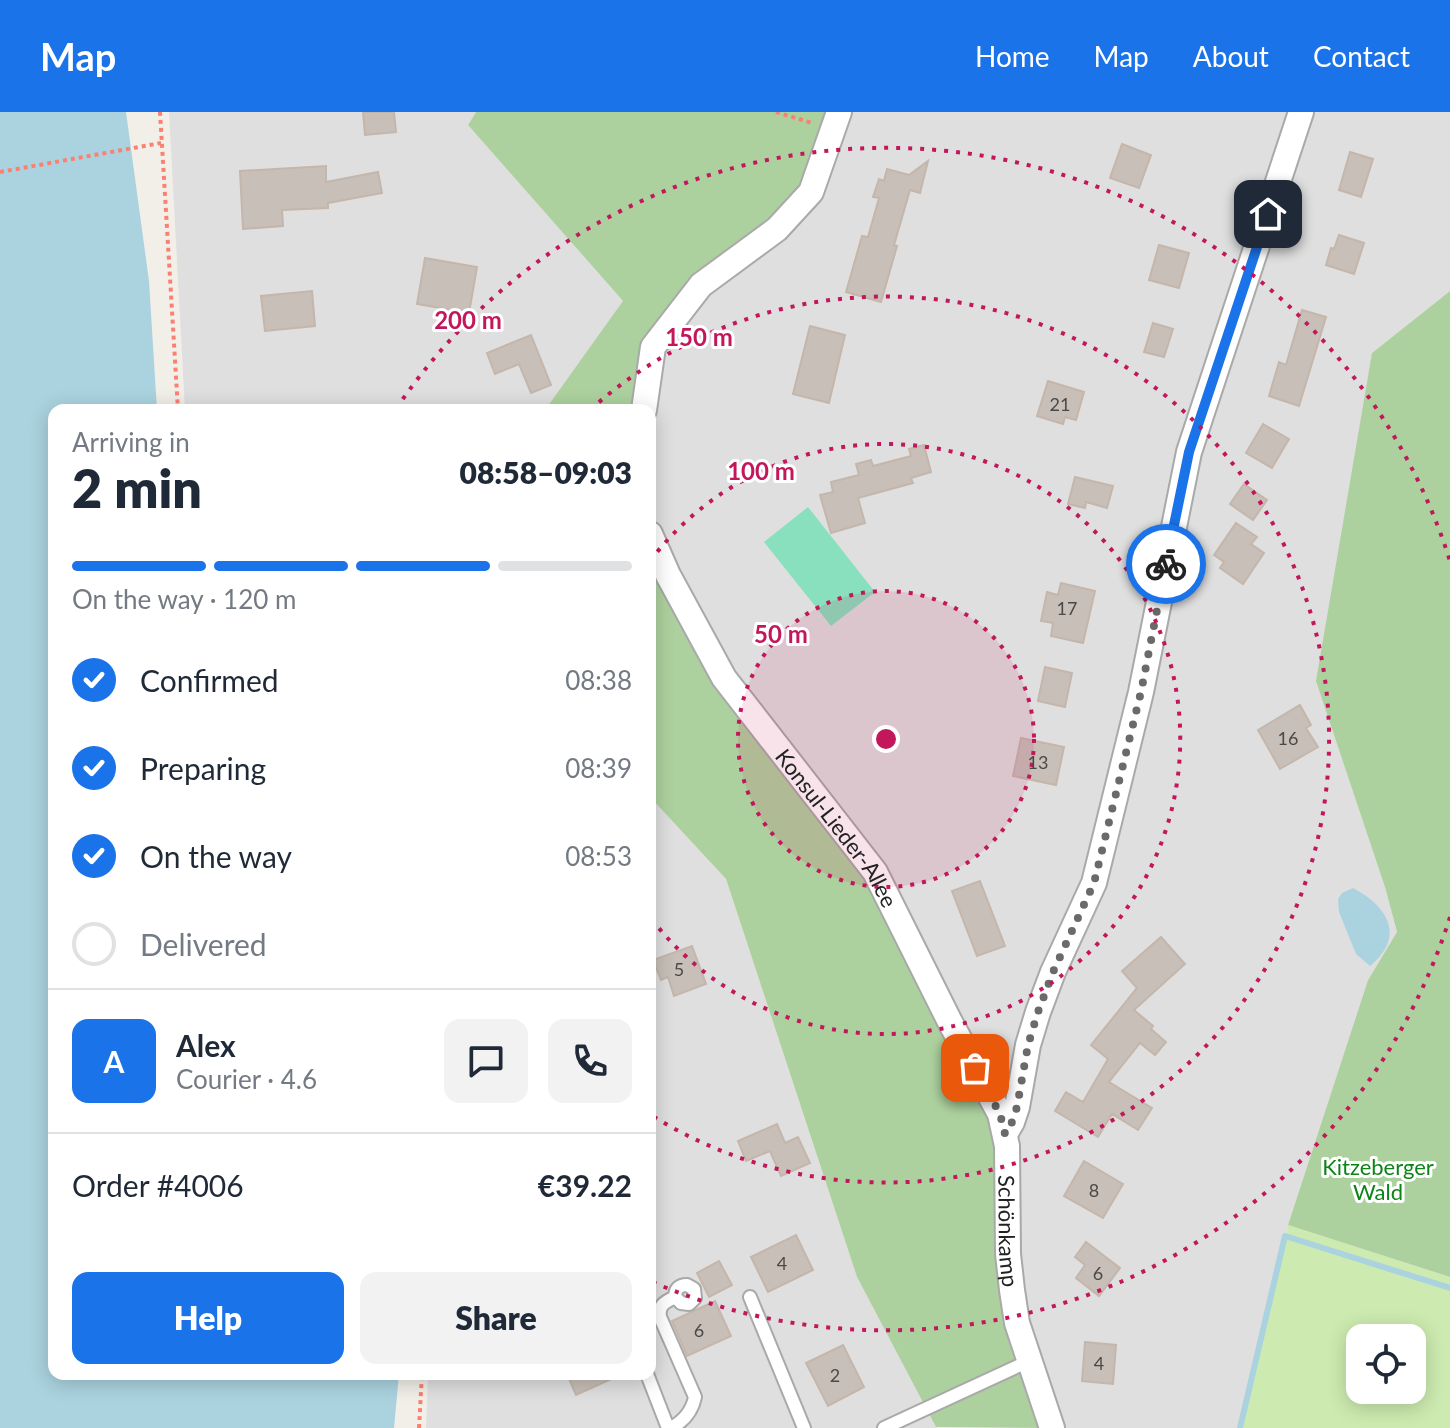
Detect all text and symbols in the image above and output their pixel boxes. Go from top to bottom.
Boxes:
text: Map [40,33,116,79]
text: Home [975,39,1050,73]
text: Map [1094,39,1149,73]
text: About [1193,39,1269,73]
text: Contact [1313,39,1410,73]
pin [1234,180,1302,248]
icon: home [1246,192,1290,236]
text: 200 m [434,305,502,334]
text: 150 m [665,322,733,351]
house number: 21 [1050,393,1070,415]
text: Arriving in [72,426,190,458]
text: 08:58–09:03 [459,454,632,490]
text: 100 m [727,456,795,485]
text: 2 min [72,457,202,519]
courier [1126,524,1206,604]
icon: bike [1144,542,1188,586]
text: On the way · 120 m [72,583,296,615]
house number: 17 [1057,597,1077,619]
text: 50 m [754,619,808,648]
icon: check [72,658,116,702]
text: Confirmed [140,662,279,698]
text: 08:38 [565,664,632,696]
centre of rings [872,725,900,753]
house number: 16 [1278,727,1298,749]
street label: Konsul-Lieder-Allee [770,743,904,911]
icon: check [72,746,116,790]
text: Preparing [140,750,266,786]
house number: 13 [1028,751,1048,773]
text: 08:39 [565,752,632,784]
icon: check [72,834,116,878]
text: On the way [140,838,292,874]
text: 08:53 [565,840,632,872]
text: Delivered [140,926,267,962]
house number: 5 [674,958,684,980]
button: chat [444,1019,528,1103]
button: phone [548,1019,632,1103]
text: Alex [176,1027,236,1063]
pin [941,1034,1009,1102]
text: A [104,1043,124,1079]
icon: bag [953,1046,997,1090]
text: Courier · 4.6 [176,1063,317,1095]
park label: Kitzeberger Wald [1322,1153,1434,1205]
text: Order #4006 [72,1167,244,1203]
text: €39.22 [538,1167,632,1203]
street label: Schönkamp [994,1175,1025,1288]
house number: 8 [1089,1179,1099,1201]
house number: 4 [777,1252,787,1274]
house number: 6 [1093,1262,1103,1284]
button: Help [72,1272,344,1364]
button: Share [360,1272,632,1364]
house number: 6 [694,1319,704,1341]
map controls [1346,1324,1426,1404]
button: locate [1346,1324,1426,1404]
house number: 4 [1094,1352,1104,1374]
house number: 2 [830,1364,840,1386]

